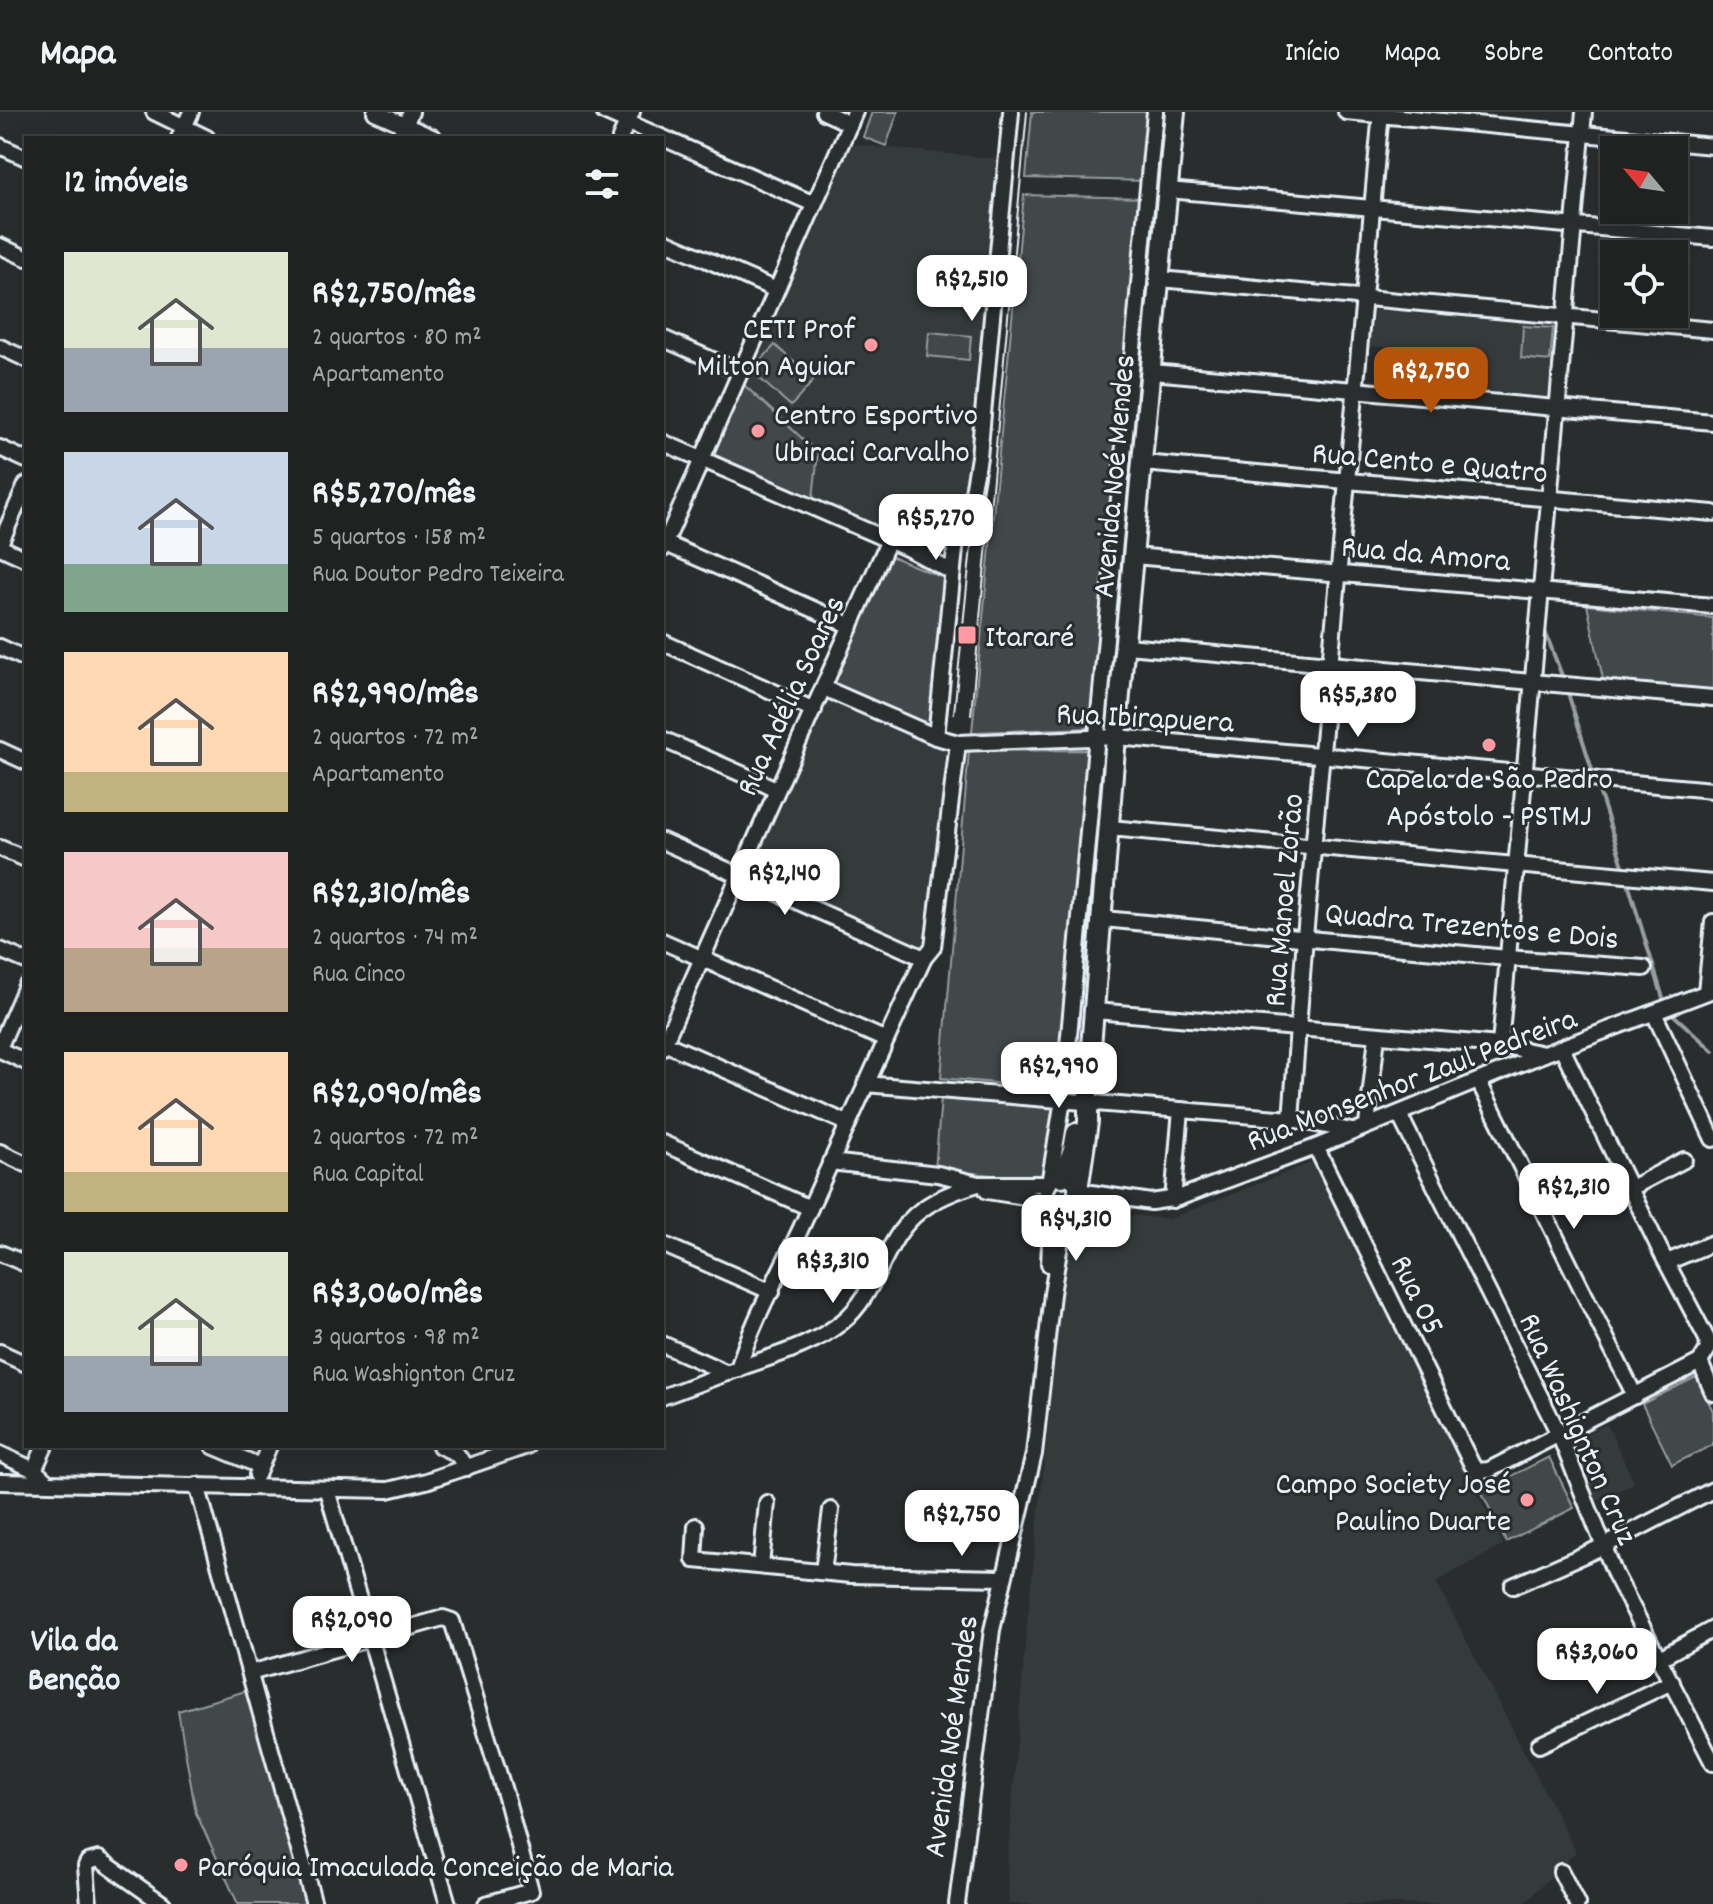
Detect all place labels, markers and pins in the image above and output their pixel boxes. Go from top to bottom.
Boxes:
pin: R$2,510 [898,255,1046,323]
place label: CETI Prof Milton Aguiar [697,309,856,392]
marker: CETI Prof Milton Aguiar [862,336,880,354]
pin: R$2,750 [1357,347,1505,415]
place label: Centro Esportivo Ubiraci Carvalho [774,395,978,478]
marker: Centro Esportivo Ubiraci Carvalho [749,422,767,440]
pin: R$5,270 [862,494,1010,562]
place label: Itararé [985,617,1074,663]
marker: Itararé [956,624,978,646]
pin: R$5,380 [1284,671,1432,739]
marker: Capela de São Pedro Apóstolo - PSTMJ [1480,736,1498,754]
place label: Capela de São Pedro Apóstolo - PSTMJ [1365,759,1613,842]
pin: R$2,140 [711,849,859,917]
pin: R$2,990 [985,1042,1133,1110]
pin: R$2,310 [1500,1163,1648,1231]
pin: R$4,310 [1002,1195,1150,1263]
pin: R$3,310 [759,1237,907,1305]
place label: Campo Society José Paulino Duarte [1275,1464,1511,1547]
pin: R$2,750 [888,1490,1036,1558]
marker: Campo Society José Paulino Duarte [1518,1491,1536,1509]
pin: R$2,090 [278,1596,426,1664]
pin: R$3,060 [1523,1628,1671,1696]
place label: Paróquia Imaculada Conceição de Maria [197,1847,674,1893]
marker: Paróquia Imaculada Conceição de Maria [172,1856,190,1874]

